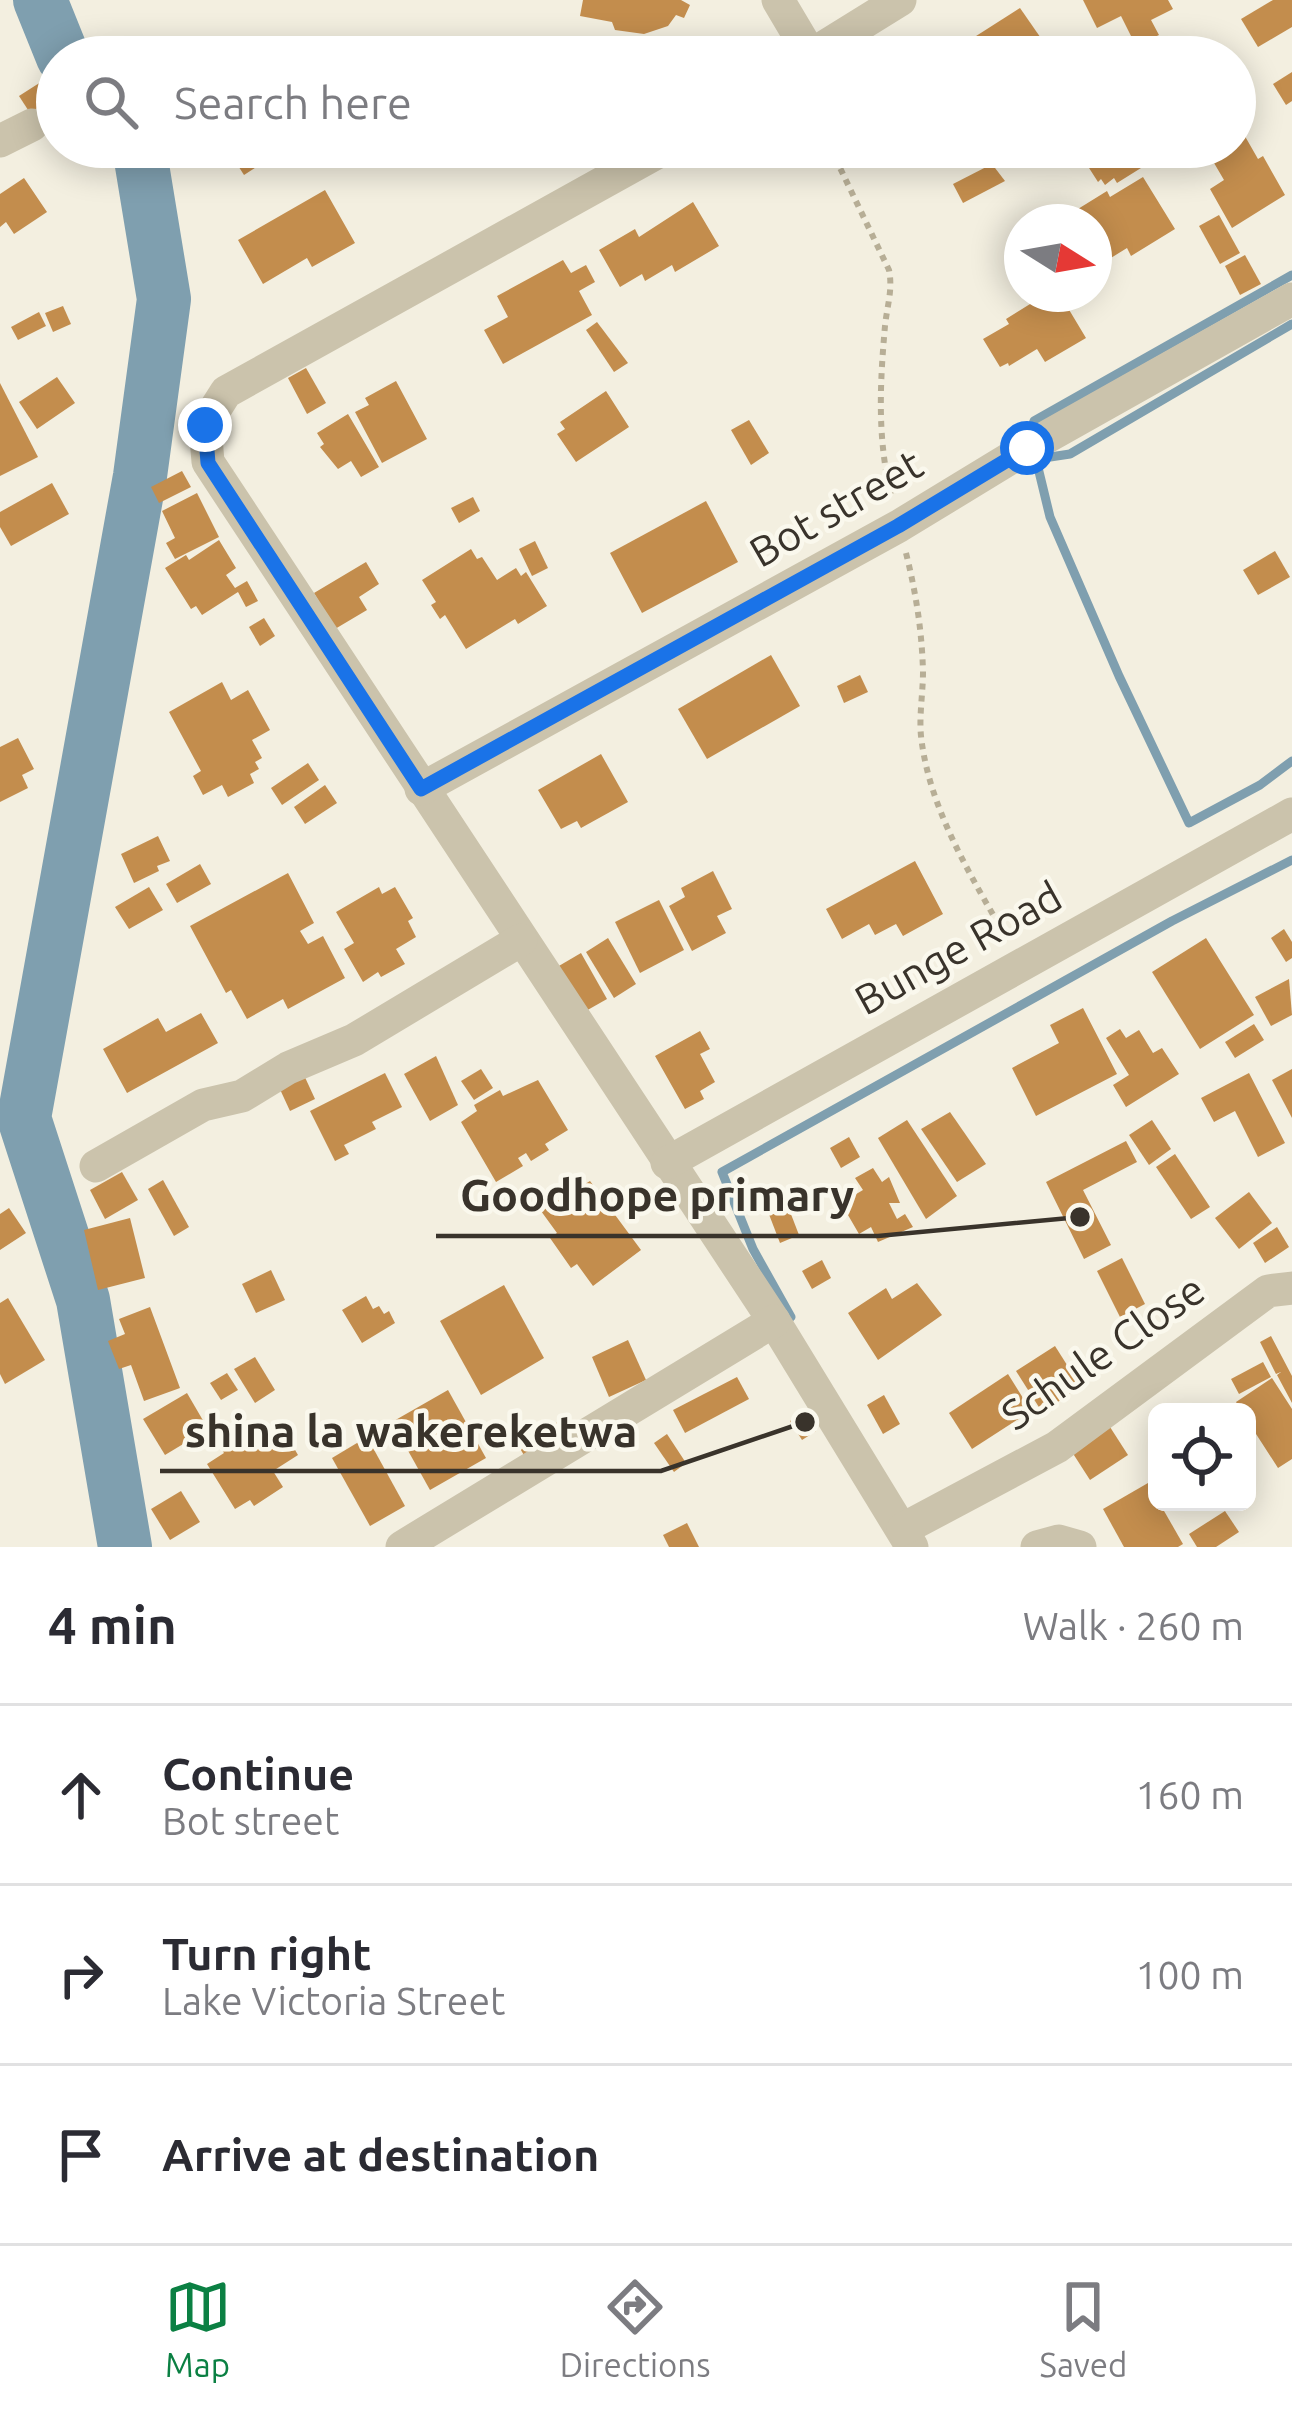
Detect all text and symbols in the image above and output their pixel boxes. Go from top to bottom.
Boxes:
search box [36,36,1256,168]
icon: search [78,69,144,135]
text: Search here [174,77,412,128]
north arrow [1004,204,1112,312]
route end [178,398,232,452]
route start [1000,421,1054,475]
street label: Bot street [741,440,930,576]
street label: Bunge Road [846,872,1069,1023]
callout: Goodhope primary [436,1155,878,1236]
text: Goodhope primary [460,1169,854,1220]
street label: Schule Close [993,1265,1213,1439]
callout: shina la wakereketwa [160,1390,661,1471]
map controls [1148,1403,1256,1511]
button: locate [1148,1403,1256,1511]
text: shina la wakereketwa [185,1405,637,1456]
text: 4 min [48,1596,177,1654]
text: Walk · 260 m [1023,1604,1244,1647]
text: Continue [162,1748,354,1799]
icon: ahead [48,1762,114,1828]
text: 160 m [1135,1773,1244,1816]
text: Bot street [162,1799,339,1842]
text: Turn right [162,1928,371,1979]
icon: right [48,1942,114,2008]
text: 100 m [1135,1953,1244,1996]
text: Lake Victoria Street [162,1979,505,2022]
icon: arrive [48,2122,114,2188]
text: Arrive at destination [162,2129,599,2180]
tab: Map [165,2274,231,2383]
tab: Directions [560,2274,710,2383]
tab: Saved [1040,2274,1127,2383]

